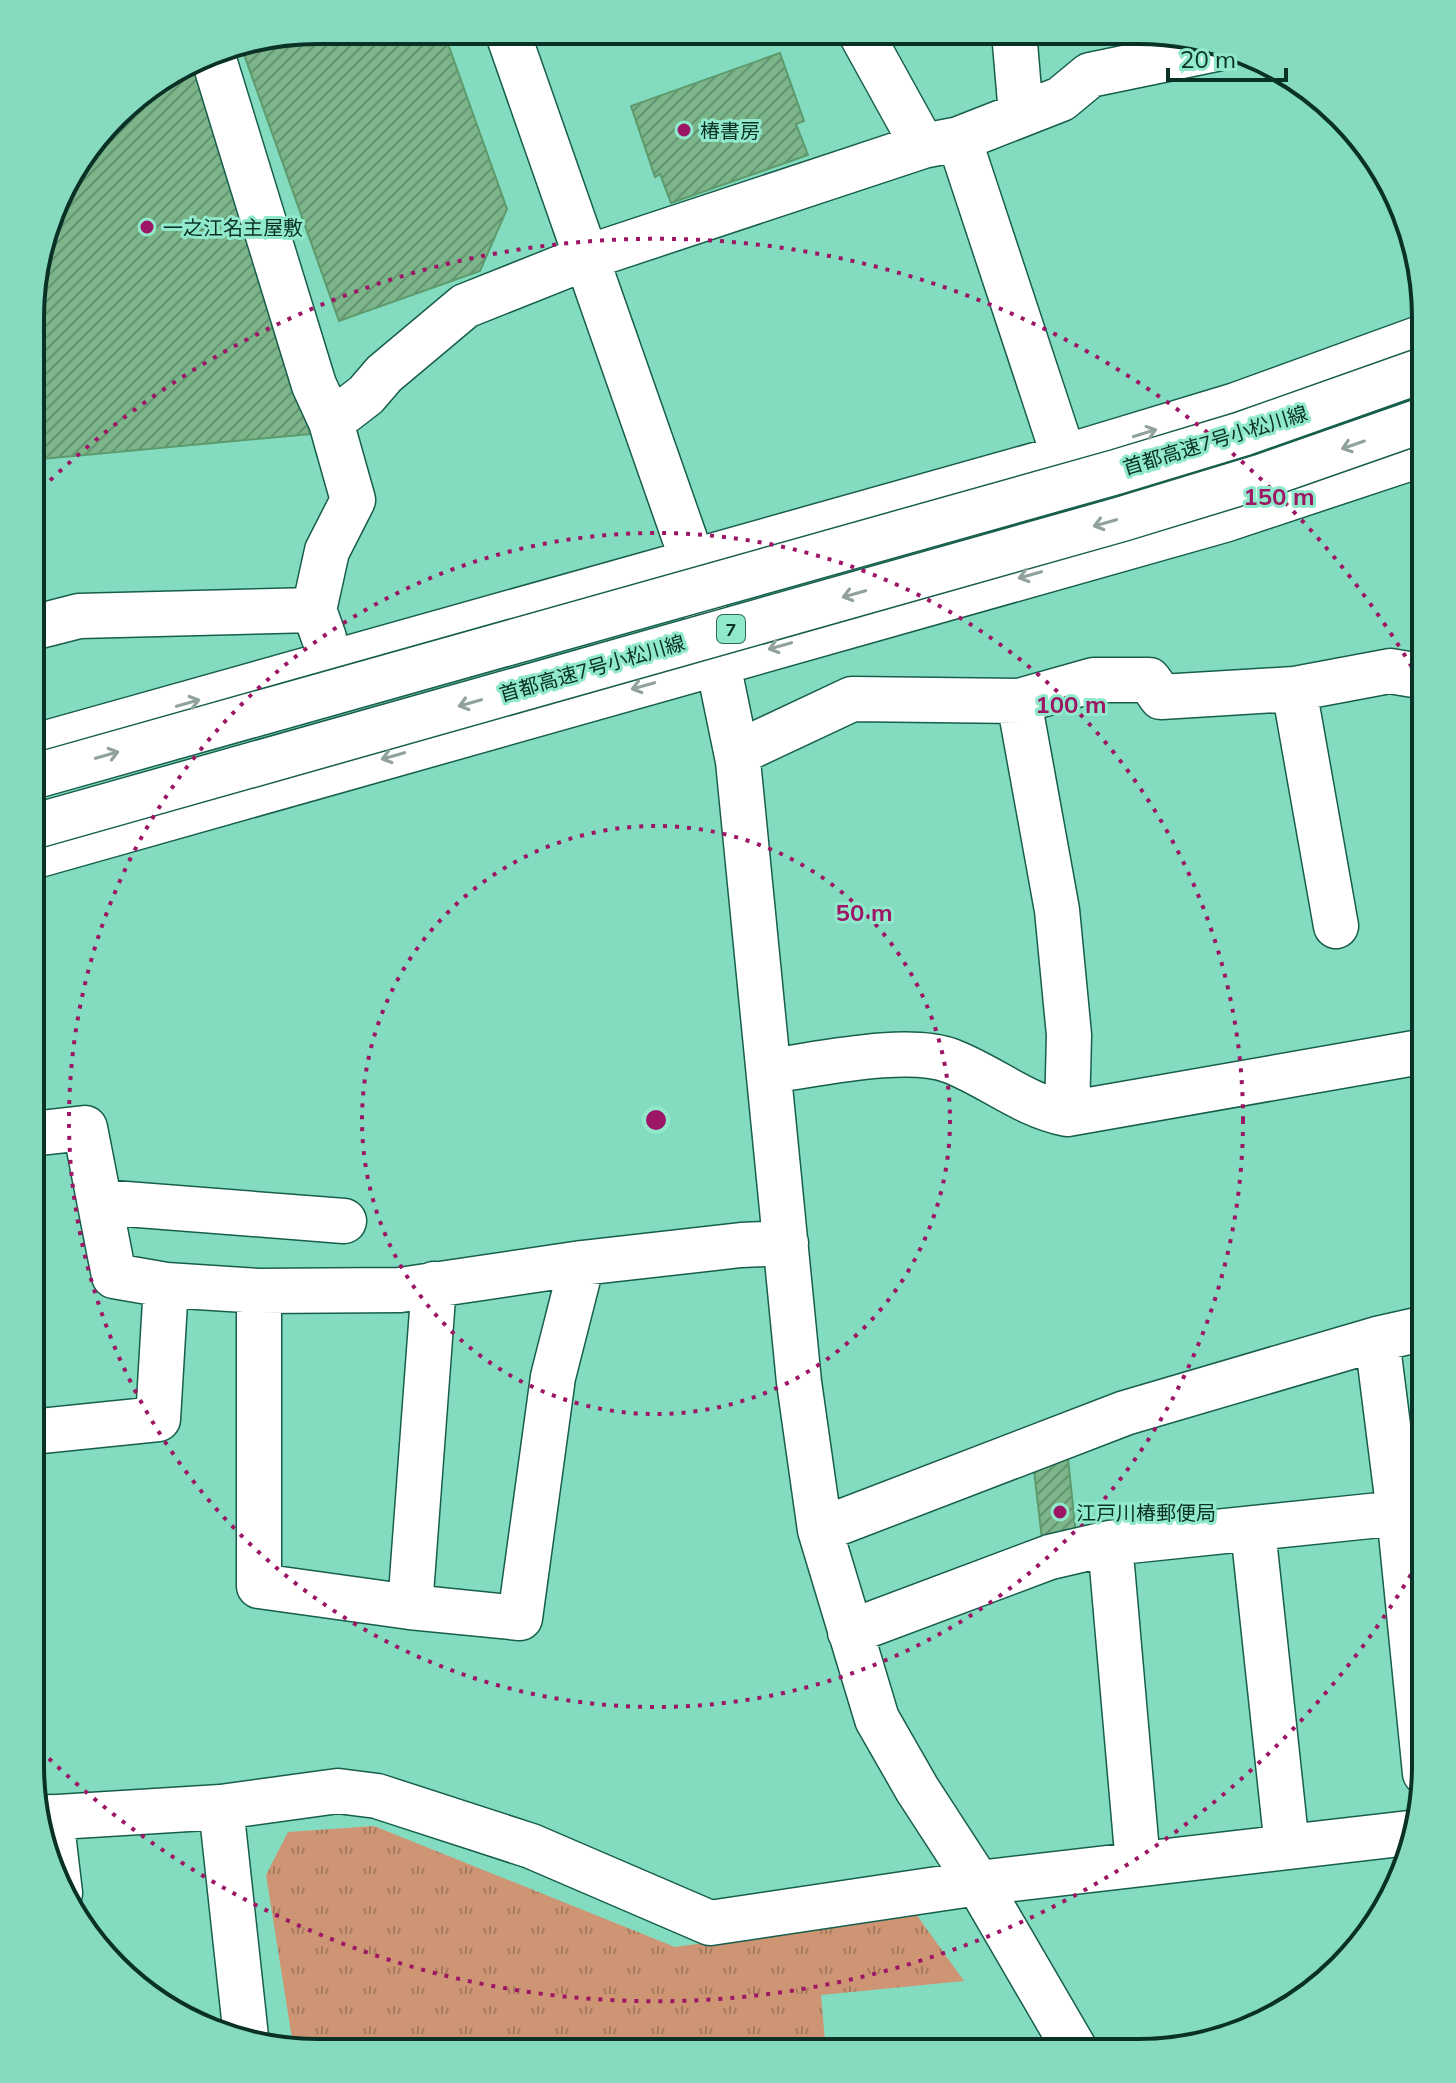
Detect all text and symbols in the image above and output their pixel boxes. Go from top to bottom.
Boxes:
scale bar [1168,32,1286,82]
text: 20 m [1180,44,1236,74]
place label: 椿書房 [700,118,760,143]
marker: 椿書房 [675,121,693,139]
place label: 一之江名主屋敷 [163,215,303,240]
marker: 一之江名主屋敷 [138,218,156,236]
street label: 首都高速7号小松川線 [1120,400,1310,480]
one-way arrow [1132,424,1157,439]
one-way arrow [1340,439,1365,454]
text: 150 m [1243,481,1315,511]
one-way arrow [1092,517,1118,532]
one-way arrow [1018,568,1044,583]
one-way arrow [842,587,868,602]
road number: 7 [717,615,745,643]
street label: 首都高速7号小松川線 [496,630,688,706]
one-way arrow [768,639,794,654]
one-way arrow [631,679,657,694]
text: 100 m [1035,689,1107,719]
one-way arrow [174,695,200,710]
one-way arrow [457,696,483,711]
one-way arrow [93,747,119,762]
one-way arrow [381,749,407,764]
text: 50 m [836,897,892,927]
centre of rings [642,1106,670,1134]
place label: 江戸川椿郵便局 [1076,1500,1216,1525]
marker: 江戸川椿郵便局 [1051,1503,1069,1521]

